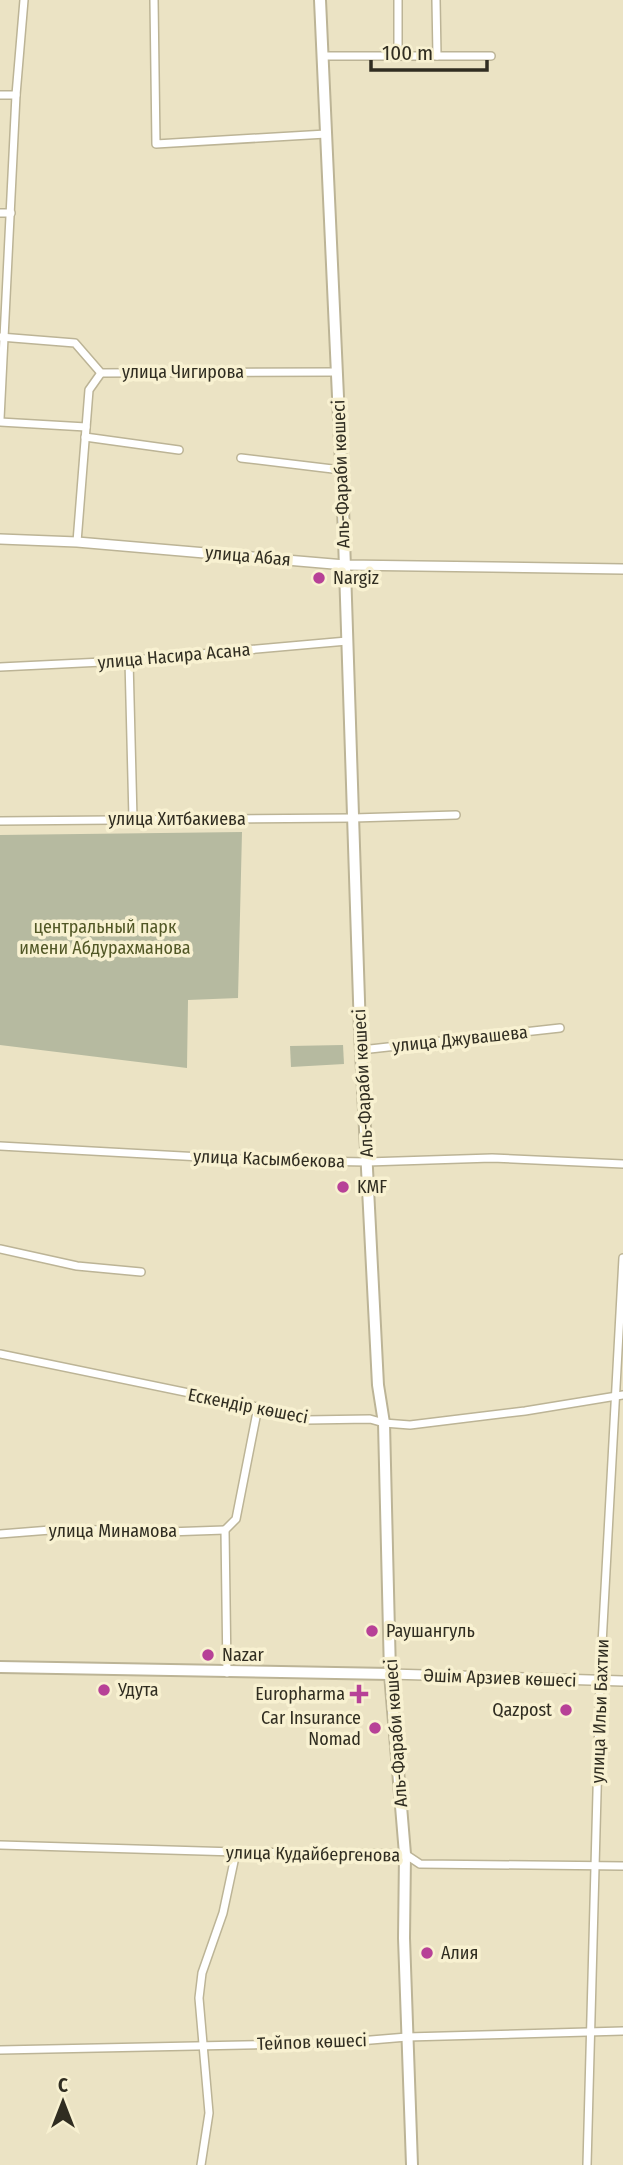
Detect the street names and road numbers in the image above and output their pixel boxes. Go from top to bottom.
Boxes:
street label: улица Чигирова [122,361,244,383]
street label: Аль-Фараби көшесі [327,399,355,549]
street label: улица Абая [204,541,292,571]
street label: улица Насира Асана [97,638,251,674]
street label: улица Хитбакиева [108,808,246,830]
street label: Аль-Фараби көшесі [348,1008,378,1158]
street label: улица Джувашева [391,1021,529,1057]
street label: улица Касымбекова [193,1145,345,1173]
street label: Ескендір көшесі [186,1384,310,1428]
street label: улица Минамова [49,1520,177,1542]
street label: улица Ильи Бахтии [586,1638,614,1784]
street label: Аль-Фараби көшесі [380,1658,412,1808]
street label: Әшім Арзиев көшесі [423,1664,577,1692]
street label: улица Кудайбергенова [226,1841,400,1867]
street label: Тейпов көшесі [257,2029,367,2055]

